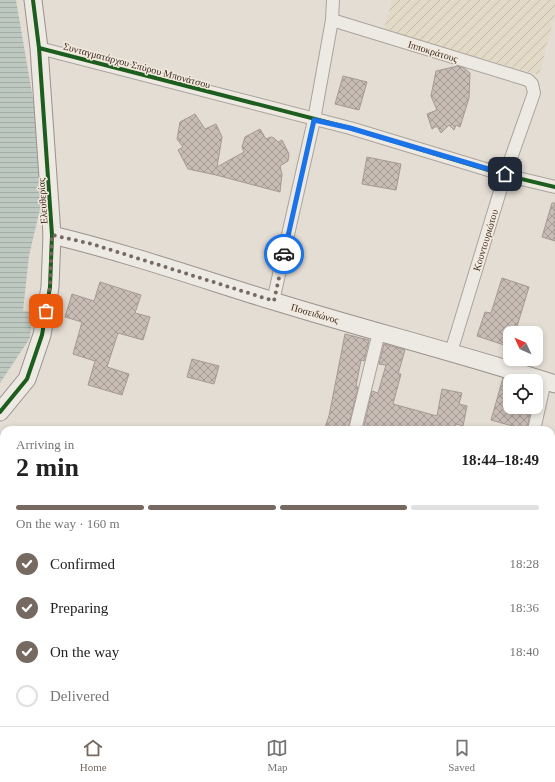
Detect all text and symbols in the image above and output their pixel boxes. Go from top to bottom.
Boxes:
street label: Ιπποκράτους [407,39,459,64]
street label: Συνταγματάρχου Σπύρου Μπονάτσου [62,41,212,90]
pin [488,157,522,191]
icon: home [494,163,516,185]
street label: Ελευθερίας [35,178,50,224]
street label: Κουντουριώτου [471,208,500,272]
courier [264,234,304,274]
icon: car [273,243,295,265]
pin [29,294,63,328]
icon: bag [35,300,57,322]
street label: Ποσειδώνος [290,301,340,326]
north arrow [503,326,543,366]
map controls [503,326,543,414]
button: locate [503,374,543,414]
text: Arriving in [16,437,74,452]
text: 18:44–18:49 [462,452,539,468]
text: 2 min [16,453,79,482]
text: On the way · 160 m [16,516,120,531]
icon: check [16,553,38,575]
text: Confirmed [50,556,115,572]
text: 18:28 [509,556,539,571]
icon: check [16,597,38,619]
text: Preparing [50,600,108,616]
text: 18:36 [509,600,539,615]
icon: check [16,641,38,663]
text: On the way [50,644,119,660]
text: 18:40 [509,644,539,659]
text: Delivered [50,688,109,704]
tab: Home [80,737,107,773]
tab: Map [266,737,288,773]
tab: Saved [448,737,475,773]

